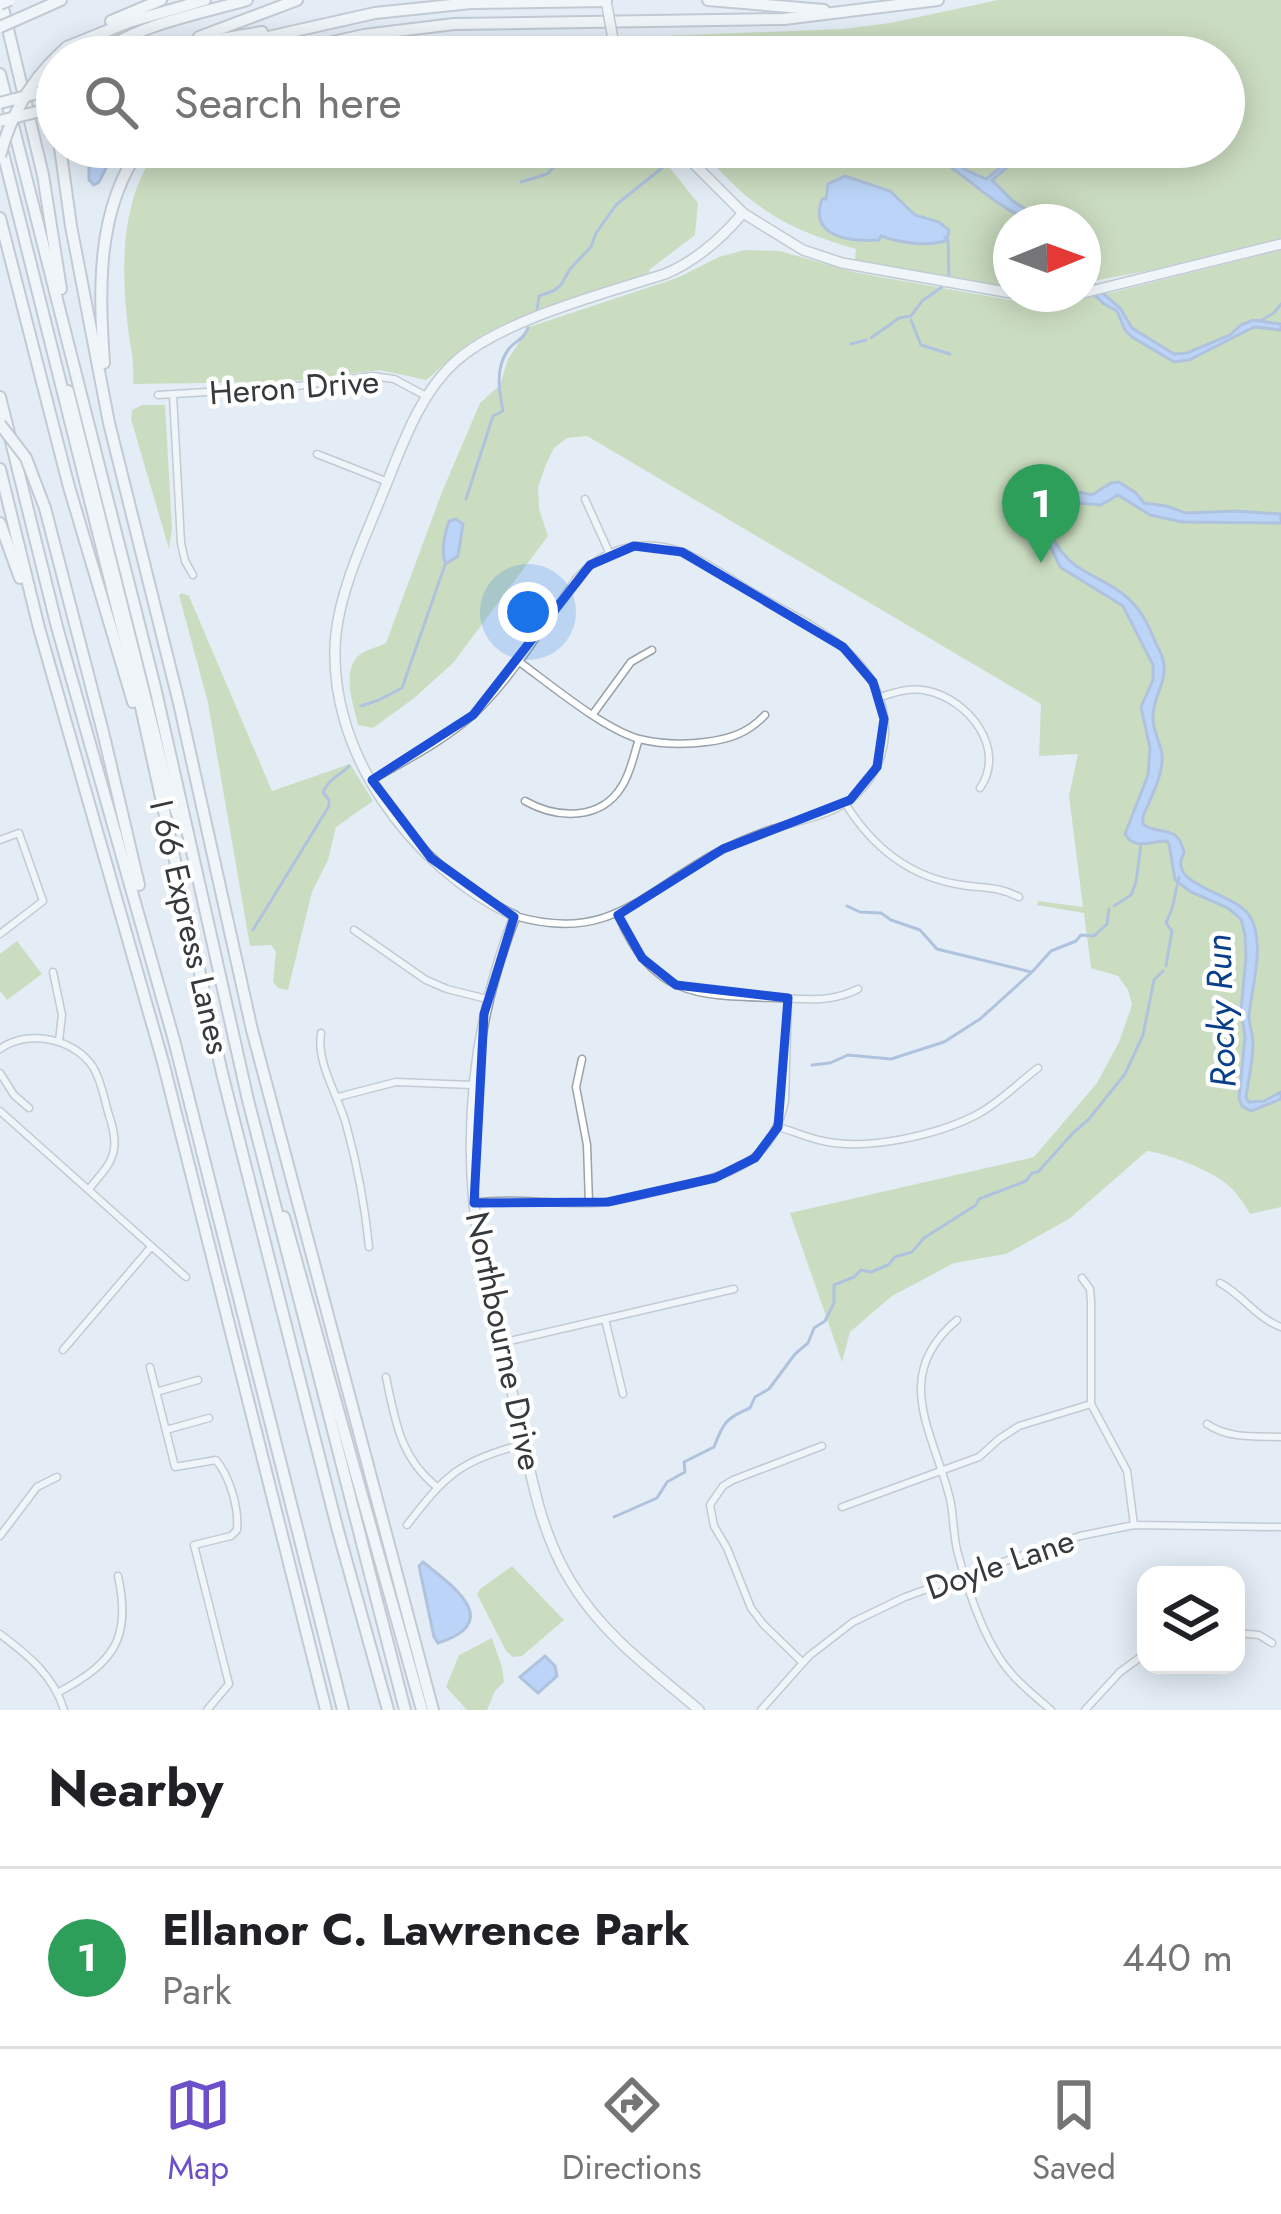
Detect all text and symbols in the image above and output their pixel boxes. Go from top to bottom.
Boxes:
search box [36,36,1245,168]
icon: search [78,69,144,135]
text: Search here [174,70,402,135]
north arrow [993,204,1101,312]
street label: Heron Drive [208,358,380,416]
pin: 1 [1002,464,1080,563]
your location [498,582,558,642]
street label: I 66 Express Lanes [138,795,242,1059]
water label: Rocky Run [1191,933,1249,1089]
street label: Northbourne Drive [454,1207,554,1475]
street label: Doyle Lane [920,1517,1080,1611]
map controls [1137,1566,1245,1674]
button: layers [1137,1566,1245,1674]
text: Nearby [48,1751,223,1825]
text: Ellanor C. Lawrence Park [162,1897,689,1962]
text: 1 [77,1929,97,1986]
text: 440 m [1122,1929,1233,1986]
text: Park [162,1962,232,2019]
tab: Map [165,2072,231,2191]
tab: Directions [562,2072,702,2191]
tab: Saved [1032,2072,1116,2191]

